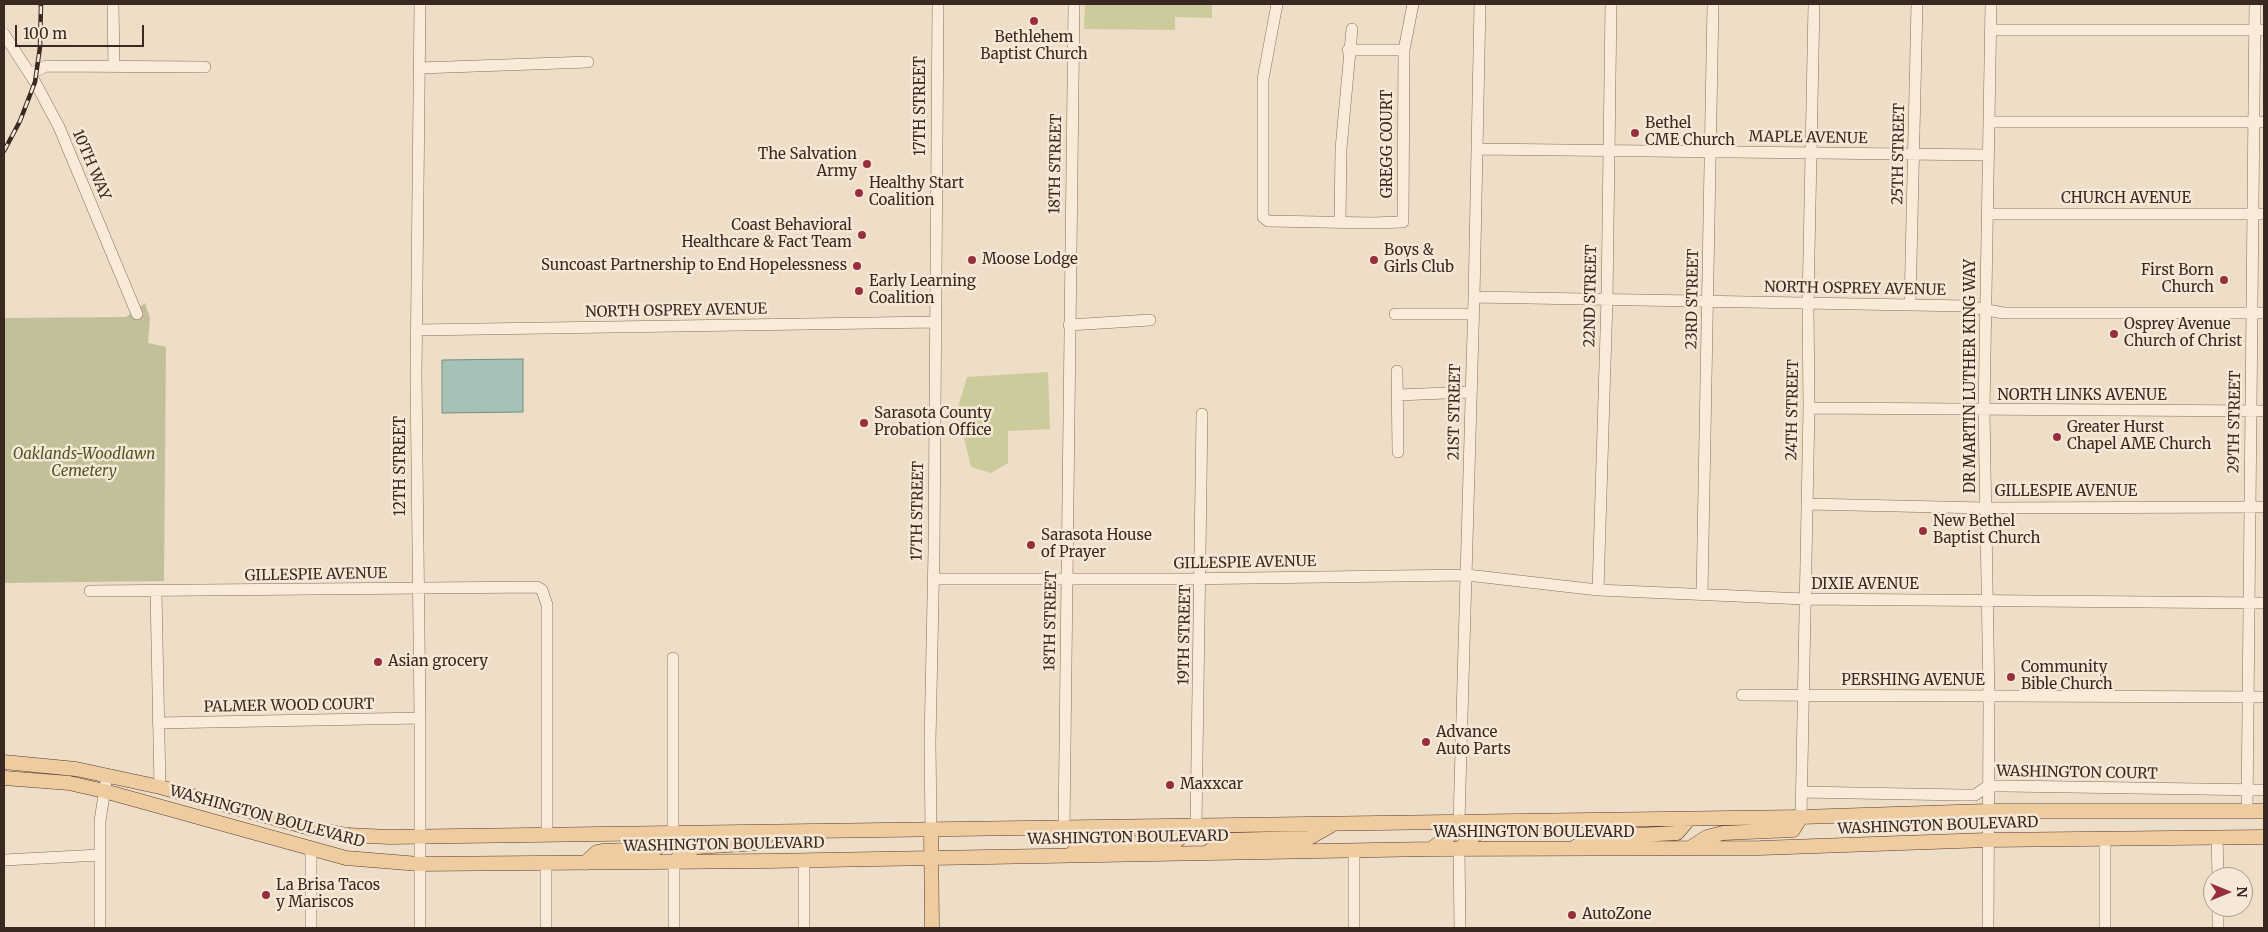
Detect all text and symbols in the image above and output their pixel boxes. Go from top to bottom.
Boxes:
scale bar [18,15,146,47]
marker: Bethlehem Baptist Church [1028,15,1040,27]
text: 100 m [23,24,67,43]
place label: Bethlehem Baptist Church [980,29,1088,64]
street label: 17TH STREET [912,56,930,156]
street label: GREGG COURT [1379,90,1397,198]
street label: 25TH STREET [1889,103,1909,205]
street label: 18TH STREET [1046,114,1066,214]
place label: Bethel CME Church [1645,115,1735,150]
street label: 10TH WAY [68,127,114,203]
marker: Bethel CME Church [1629,127,1641,139]
street label: MAPLE AVENUE [1748,128,1868,148]
place label: The Salvation Army [758,146,857,181]
marker: The Salvation Army [861,158,873,170]
place label: Healthy Start Coalition [869,175,964,210]
marker: Healthy Start Coalition [853,187,865,199]
street label: CHURCH AVENUE [2061,190,2191,208]
place label: Coast Behavioral Healthcare & Fact Team [682,217,852,252]
marker: Coast Behavioral Healthcare & Fact Team [856,229,868,241]
place label: Boys & Girls Club [1384,242,1454,277]
street label: 22ND STREET [1581,244,1601,348]
street label: 23RD STREET [1683,248,1703,350]
place label: Moose Lodge [982,251,1078,269]
marker: Moose Lodge [966,254,978,266]
marker: Boys & Girls Club [1368,254,1380,266]
place label: Suncoast Partnership to End Hopelessness [541,257,847,275]
street label: DR MARTIN LUTHER KING WAY [1962,259,1980,493]
marker: Suncoast Partnership to End Hopelessness [851,260,863,272]
place label: First Born Church [2141,262,2214,297]
place label: Early Learning Coalition [869,273,976,308]
marker: First Born Church [2218,274,2230,286]
street label: NORTH OSPREY AVENUE [1764,278,1946,300]
marker: Early Learning Coalition [853,285,865,297]
street label: NORTH OSPREY AVENUE [585,300,767,322]
place label: Osprey Avenue Church of Christ [2124,316,2242,351]
marker: Osprey Avenue Church of Christ [2108,328,2120,340]
street label: 24TH STREET [1783,359,1803,461]
street label: 21ST STREET [1445,364,1465,460]
street label: 29TH STREET [2225,370,2245,474]
street label: NORTH LINKS AVENUE [1997,387,2167,405]
place label: Sarasota County Probation Office [874,405,992,440]
street label: 12TH STREET [392,416,410,516]
marker: Sarasota County Probation Office [858,417,870,429]
place label: Greater Hurst Chapel AME Church [2067,419,2211,454]
marker: Greater Hurst Chapel AME Church [2051,431,2063,443]
park label: Oaklands-Woodlawn Cemetery [13,446,155,481]
street label: 17TH STREET [908,461,928,561]
street label: GILLESPIE AVENUE [1995,483,2137,501]
place label: New Bethel Baptist Church [1933,513,2040,548]
marker: New Bethel Baptist Church [1917,525,1929,537]
place label: Sarasota House of Prayer [1041,527,1152,562]
marker: Sarasota House of Prayer [1025,539,1037,551]
street label: GILLESPIE AVENUE [1174,553,1316,573]
street label: GILLESPIE AVENUE [245,565,387,585]
street label: 18TH STREET [1041,571,1061,671]
street label: DIXIE AVENUE [1811,576,1919,594]
street label: 19TH STREET [1175,585,1195,685]
place label: Asian grocery [388,653,488,671]
marker: Asian grocery [372,656,384,668]
place label: Community Bible Church [2021,659,2113,694]
marker: Community Bible Church [2005,671,2017,683]
street label: PERSHING AVENUE [1841,672,1985,690]
street label: PALMER WOOD COURT [204,696,374,716]
place label: Advance Auto Parts [1436,724,1511,759]
marker: Advance Auto Parts [1420,736,1432,748]
street label: WASHINGTON COURT [1996,763,2158,783]
place label: Maxxcar [1180,776,1243,794]
marker: Maxxcar [1164,779,1176,791]
street label: WASHINGTON BOULEVARD [168,782,366,852]
street label: WASHINGTON BOULEVARD [1837,813,2039,839]
street label: WASHINGTON BOULEVARD [1433,824,1635,842]
street label: WASHINGTON BOULEVARD [1027,827,1229,849]
street label: WASHINGTON BOULEVARD [623,834,825,856]
north arrow [2203,867,2253,917]
place label: La Brisa Tacos y Mariscos [276,877,380,912]
text: N [2233,886,2251,898]
marker: La Brisa Tacos y Mariscos [260,889,272,901]
place label: AutoZone [1582,906,1652,924]
marker: AutoZone [1566,909,1578,921]

